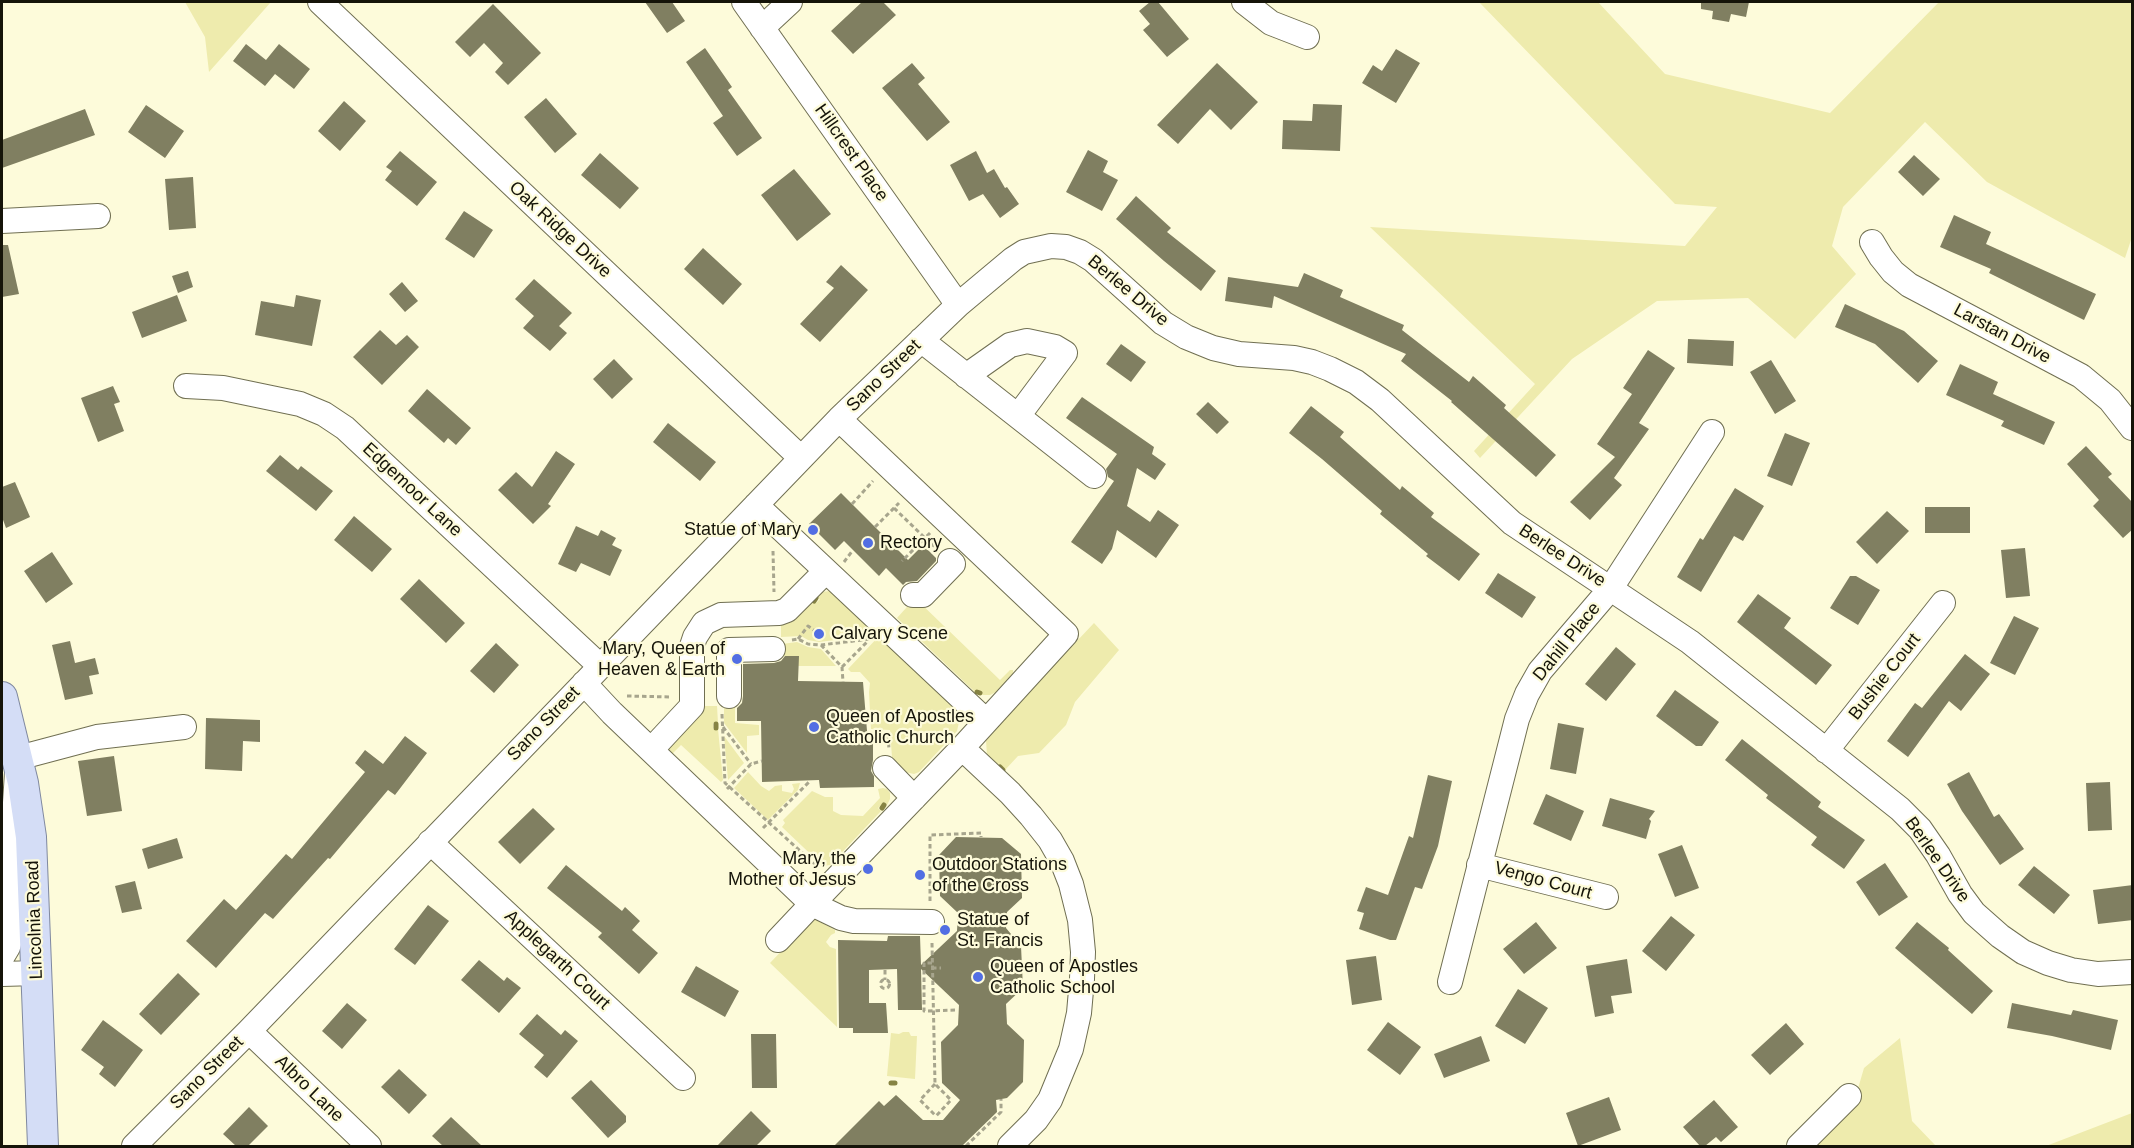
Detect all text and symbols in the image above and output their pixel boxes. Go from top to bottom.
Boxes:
street label: Hillcrest Place [809,100,893,206]
street label: Oak Ridge Drive [504,177,616,283]
street label: Berlee Drive [1083,251,1173,331]
street label: Larstan Drive [1950,299,2054,369]
street label: Sano Street [842,335,926,417]
street label: Edgemoor Lane [358,438,466,542]
place label: Statue of Mary [684,519,801,541]
street label: Berlee Drive [1515,520,1609,592]
marker: Statue of Mary [806,523,820,537]
place label: Rectory [880,532,942,554]
marker: Rectory [861,536,875,550]
street label: Dahill Place [1529,598,1605,686]
place label: Calvary Scene [831,623,948,645]
marker: Calvary Scene [812,627,826,641]
street label: Bushie Court [1844,629,1926,725]
place label: Mary, Queen of Heaven & Earth [598,638,725,680]
marker: Mary, Queen of Heaven & Earth [730,652,744,666]
street label: Sano Street [503,682,585,766]
place label: Queen of Apostles Catholic Church [826,706,974,748]
marker: Queen of Apostles Catholic Church [807,720,821,734]
street label: Berlee Drive [1900,813,1974,907]
place label: Mary, the Mother of Jesus [728,848,856,890]
place label: Outdoor Stations of the Cross [932,854,1067,896]
street label: Vengo Court [1492,858,1594,904]
street label: Lincolnia Road [22,860,48,980]
marker: Mary, the Mother of Jesus [861,862,875,876]
marker: Outdoor Stations of the Cross [913,868,927,882]
street label: Applegarth Court [500,906,614,1014]
place label: Statue of St. Francis [957,909,1043,952]
marker: Statue of St. Francis [938,923,952,937]
place label: Queen of Apostles Catholic School [990,956,1138,998]
marker: Queen of Apostles Catholic School [971,970,985,984]
street label: Sano Street [166,1032,248,1114]
street label: Albro Lane [270,1051,348,1127]

